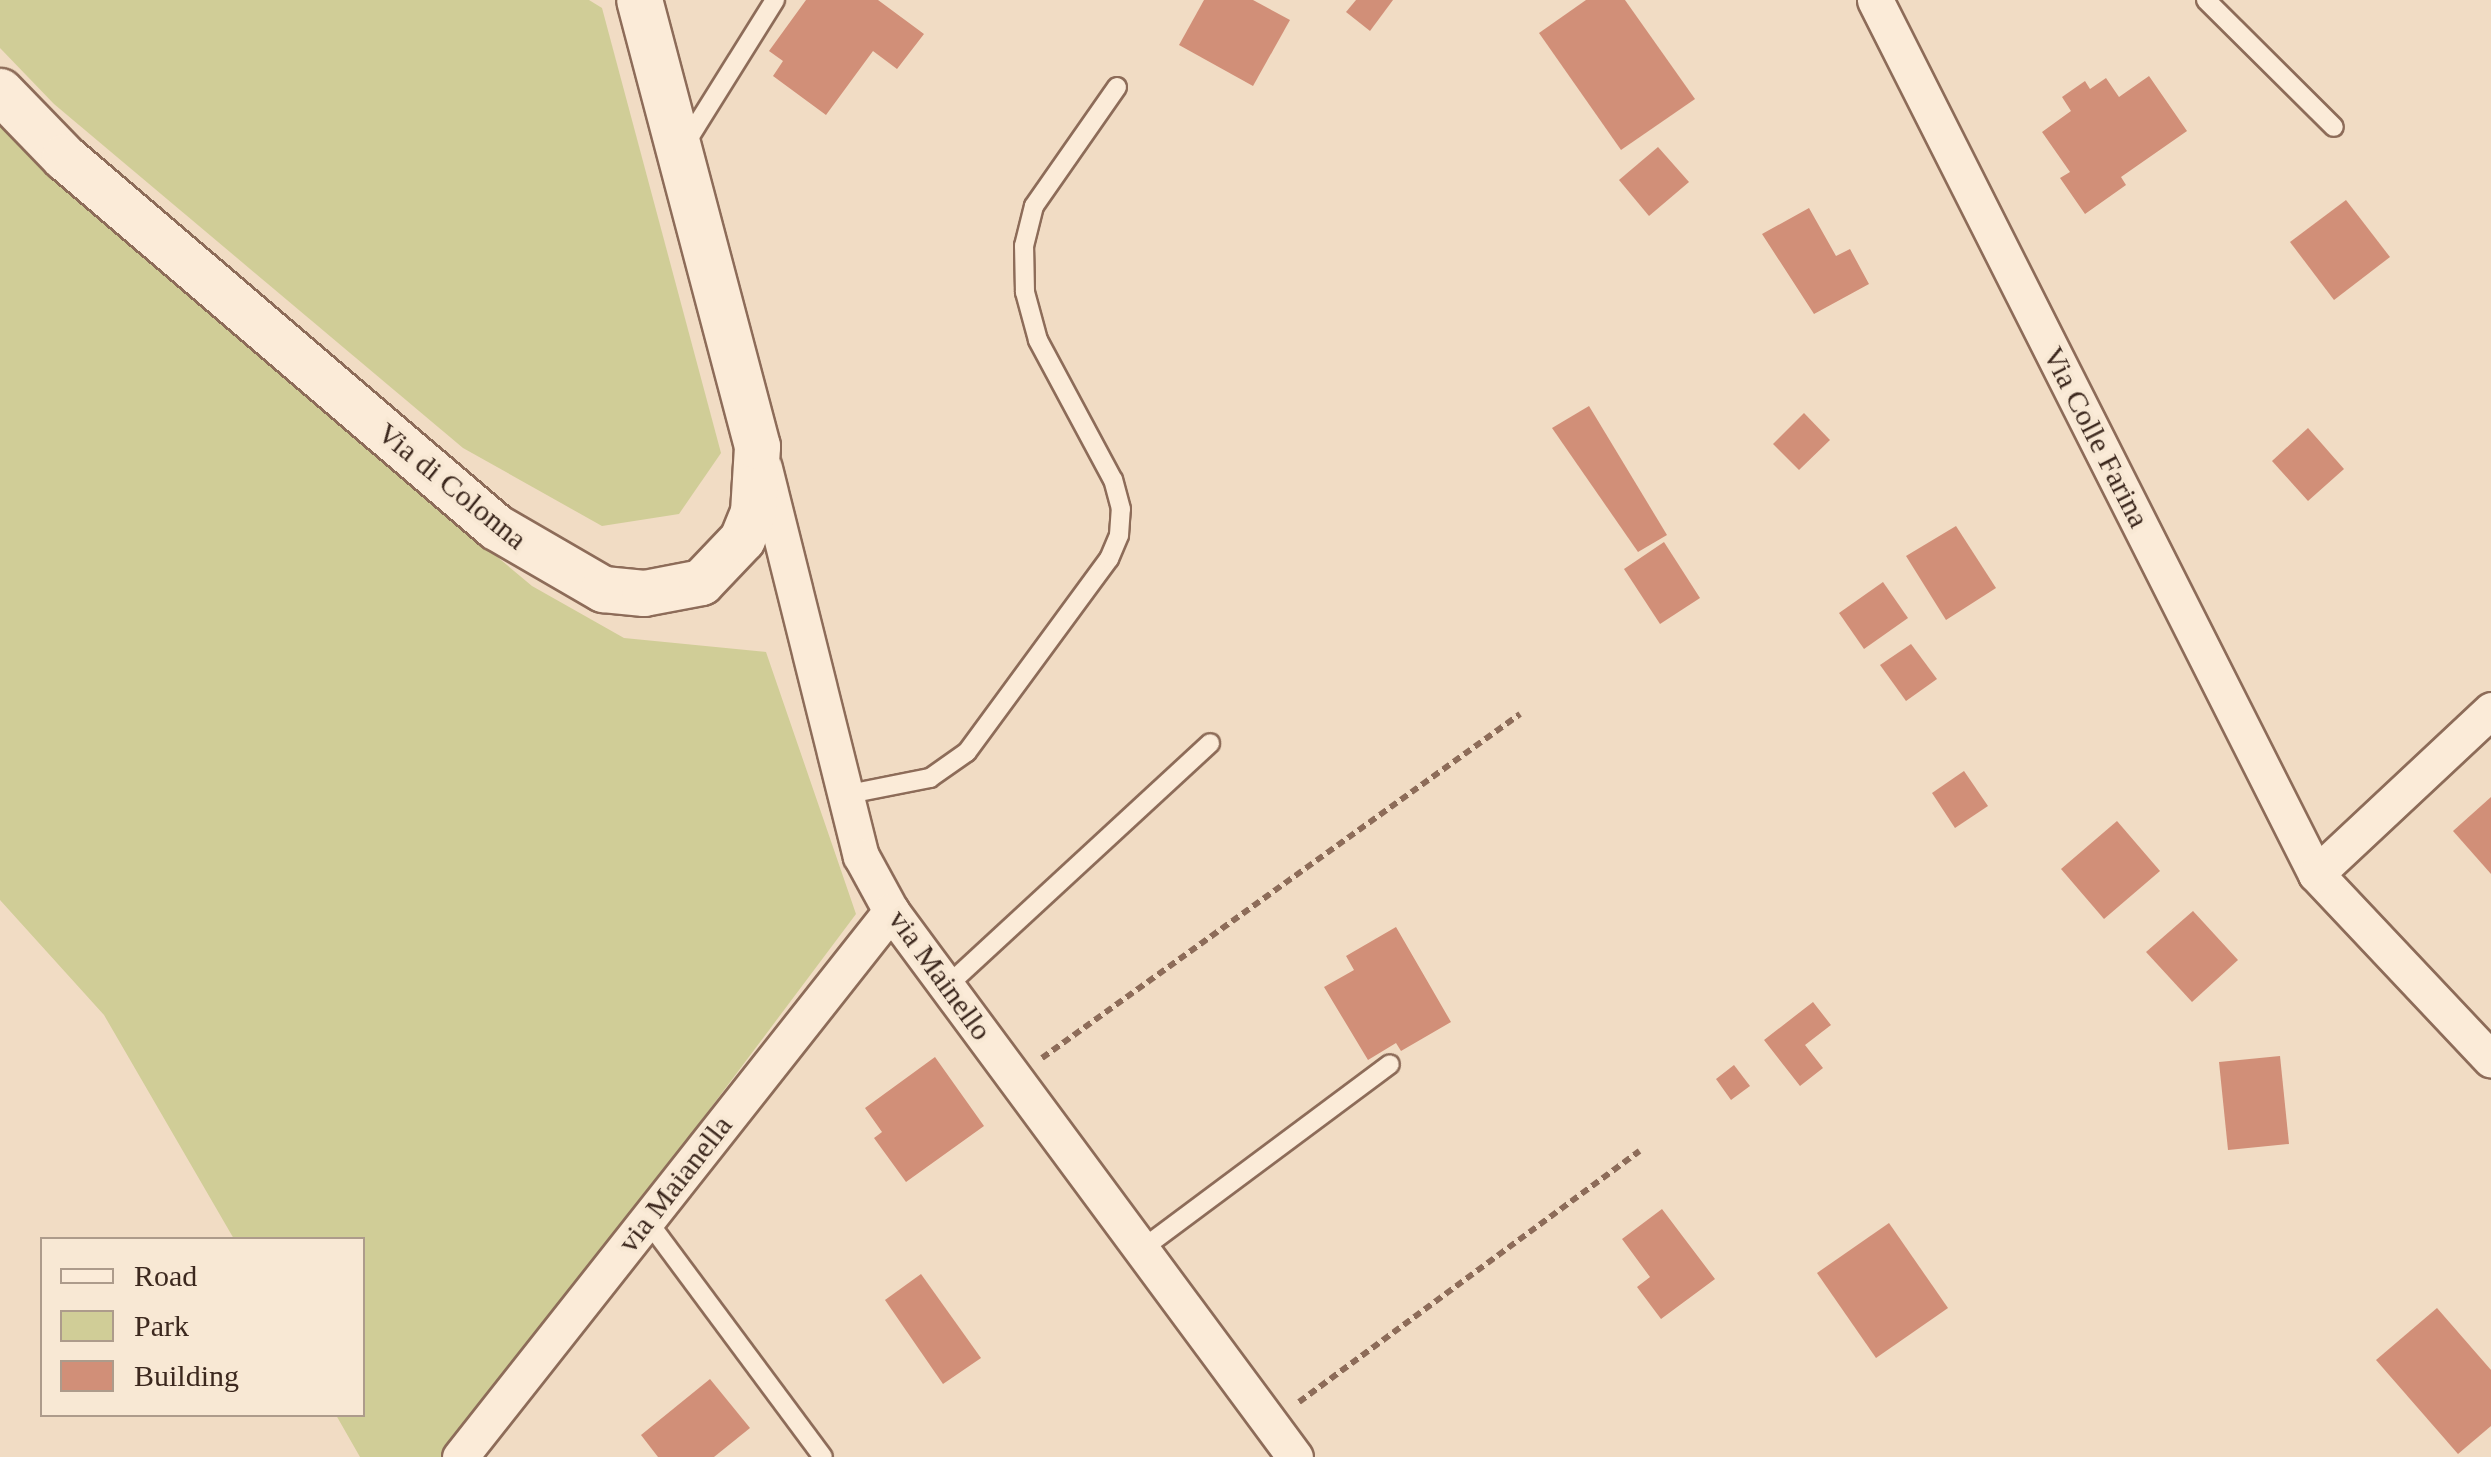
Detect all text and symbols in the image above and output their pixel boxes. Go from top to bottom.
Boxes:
street label: Via Colle Farina [2035,341,2157,533]
street label: Via di Colonna [370,415,534,557]
street label: via Mainello [881,903,999,1047]
street label: via Maianella [610,1108,740,1260]
legend [40,1237,365,1417]
text: Road [134,1259,197,1292]
text: Park [134,1309,189,1342]
text: Building [134,1359,239,1392]

